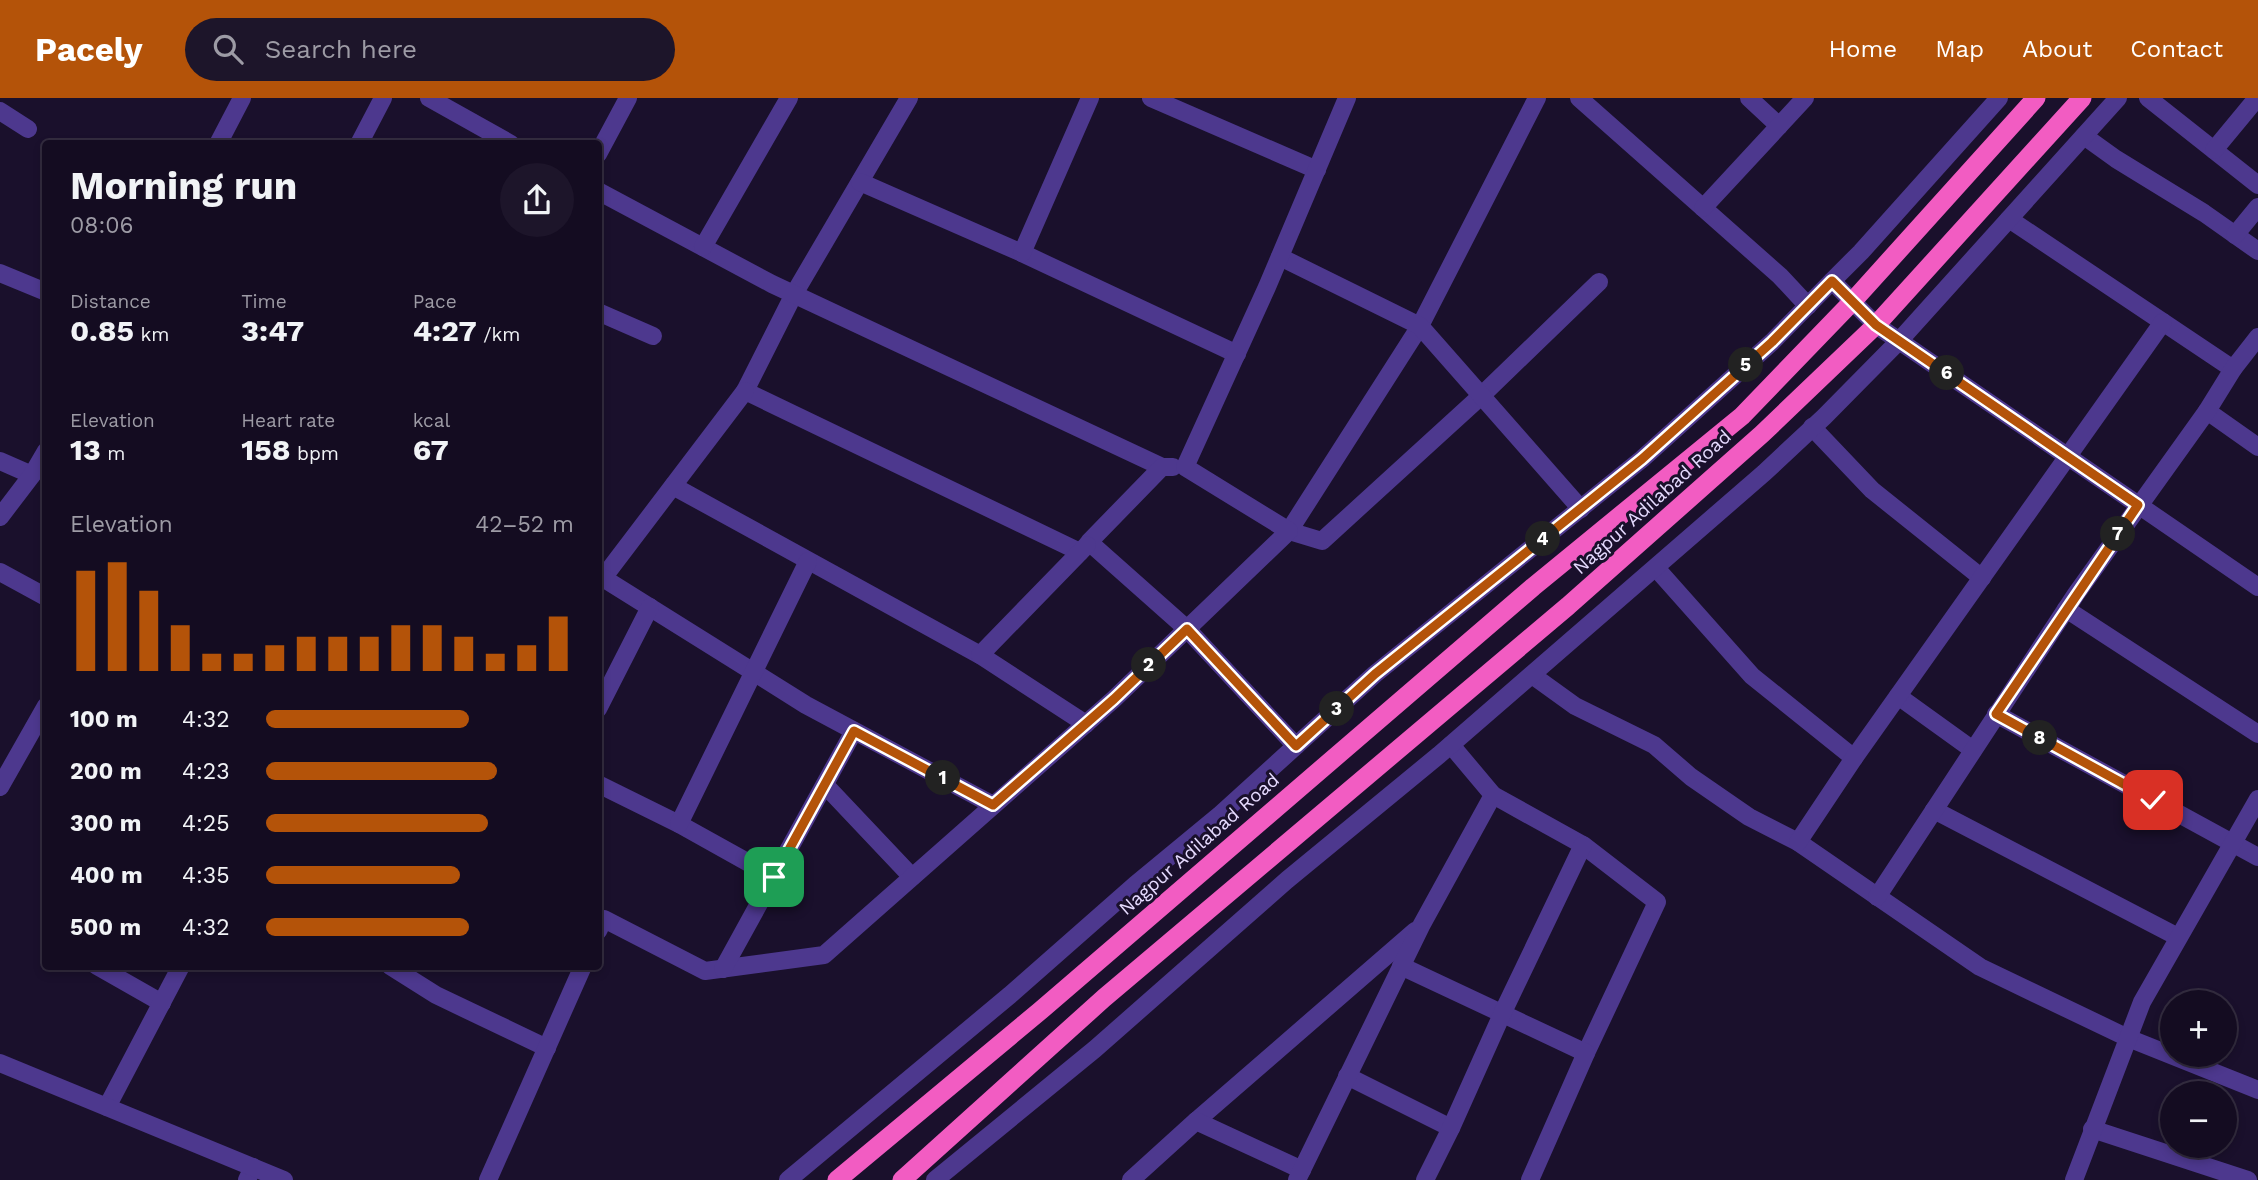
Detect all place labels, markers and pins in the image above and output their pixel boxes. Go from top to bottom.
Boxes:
pin: 5 [1728,348,1764,382]
pin: 6 [1930,356,1965,390]
pin: 7 [2100,516,2136,551]
pin: 4 [1526,522,1560,556]
pin: 2 [1132,648,1166,682]
pin: 3 [1320,692,1354,726]
pin: 8 [2022,720,2058,756]
pin: 1 [926,760,960,796]
pin [2123,770,2183,830]
pin [744,847,804,907]

